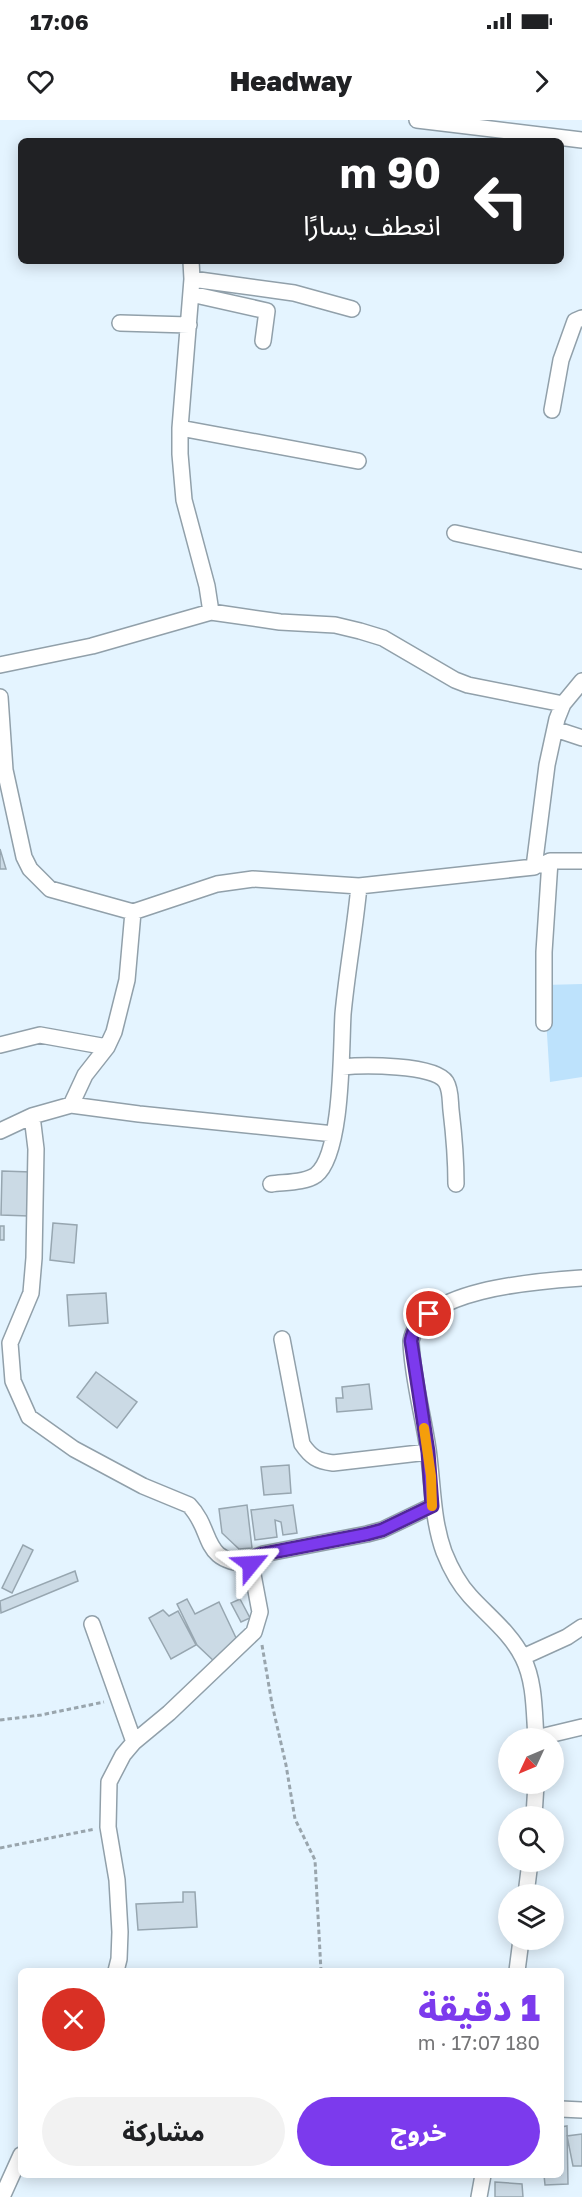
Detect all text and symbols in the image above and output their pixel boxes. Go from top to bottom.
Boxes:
text: 17:06 [30,8,89,35]
icon: heart [24,65,57,98]
text: Headway [230,65,352,97]
icon: forward [525,65,558,98]
text: 90 m [340,147,441,197]
icon: left [462,162,540,240]
text: انعطف يسارًا [303,209,441,241]
pin [403,1288,454,1339]
icon: arrive [412,1297,445,1330]
position arrow [219,1532,283,1596]
north arrow [498,1728,564,1794]
map controls [498,1728,564,1950]
button: search [498,1806,564,1872]
button: layers [498,1884,564,1950]
text: 1 دقيقة [418,1986,540,2029]
button: close [42,1988,105,2051]
text: 180 m · 17:07 [418,2030,540,2054]
button: مشاركة [42,2097,285,2166]
button: خروج [297,2097,540,2166]

